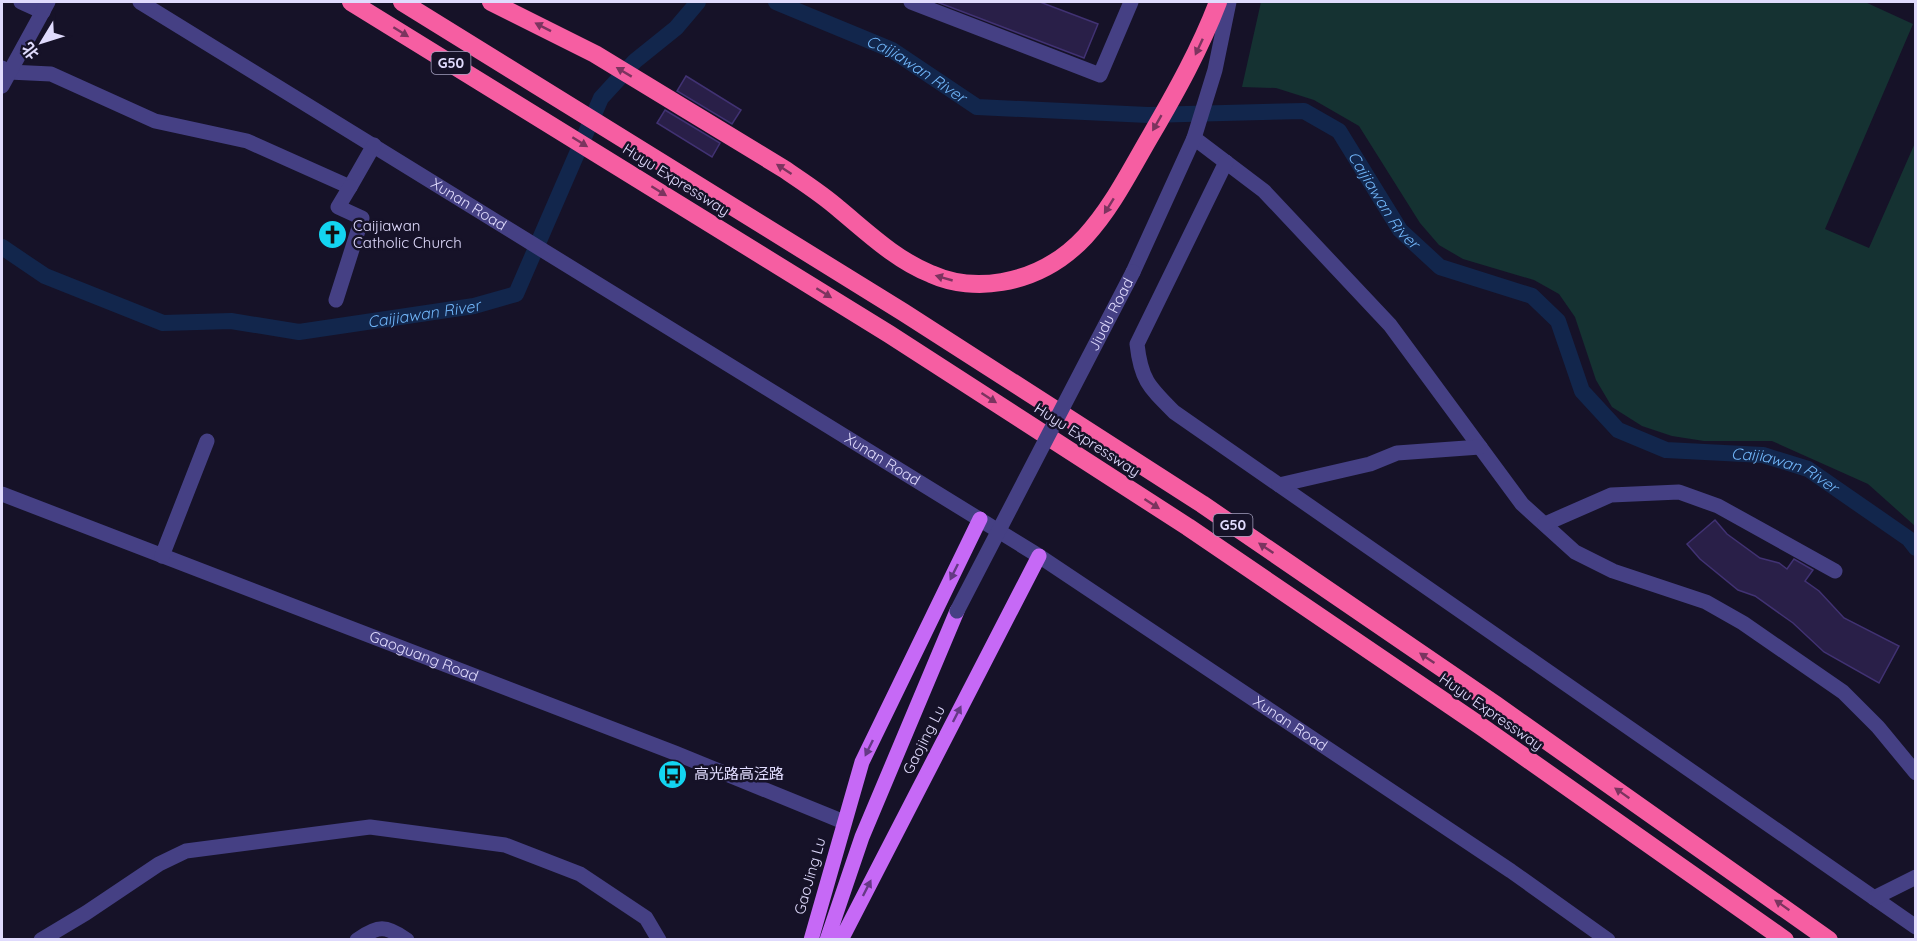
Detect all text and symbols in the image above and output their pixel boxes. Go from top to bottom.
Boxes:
north arrow [12,12,72,72]
one-way arrow [534,22,552,32]
one-way arrow [393,27,409,38]
water label: Caijiawan River [864,31,972,108]
one-way arrow [1194,38,1203,55]
text: 北 [17,39,43,64]
road number: G50 [432,52,470,74]
one-way arrow [616,67,632,78]
one-way arrow [1152,115,1163,131]
one-way arrow [572,137,588,148]
street label: Huyu Expressway [619,139,733,220]
water label: Caijiawan River [1344,147,1425,254]
one-way arrow [776,163,792,174]
street label: Xunan Road [428,174,510,235]
one-way arrow [651,185,667,196]
one-way arrow [1103,197,1114,214]
place label: Caijiawan Catholic Church [353,216,462,252]
church icon: Caijiawan Catholic Church [316,219,348,251]
one-way arrow [935,273,953,282]
street label: Jiudu Road [1084,275,1137,354]
one-way arrow [816,288,832,299]
water label: Caijiawan River [366,294,485,332]
one-way arrow [981,392,997,403]
street label: Huyu Expressway [1031,398,1144,481]
street label: Xunan Road [841,429,924,490]
water label: Caijiawan River [1730,443,1844,498]
one-way arrow [1144,498,1160,510]
road number: G50 [1214,514,1252,536]
one-way arrow [1259,542,1275,554]
one-way arrow [949,564,959,581]
street label: Gaoguang Road [367,626,481,685]
one-way arrow [1420,652,1436,664]
street label: Huyu Expressway [1436,669,1547,754]
street label: Xunan Road [1250,692,1331,755]
street label: Gaojing Lu [898,702,949,777]
one-way arrow [952,706,962,723]
one-way arrow [864,739,874,756]
bus stop icon: 高光路高泾路 [657,758,689,790]
place label: 高光路高泾路 [694,764,784,783]
one-way arrow [1615,787,1631,799]
street label: GaoJing Lu [789,835,830,917]
one-way arrow [863,879,872,896]
one-way arrow [1774,900,1790,911]

